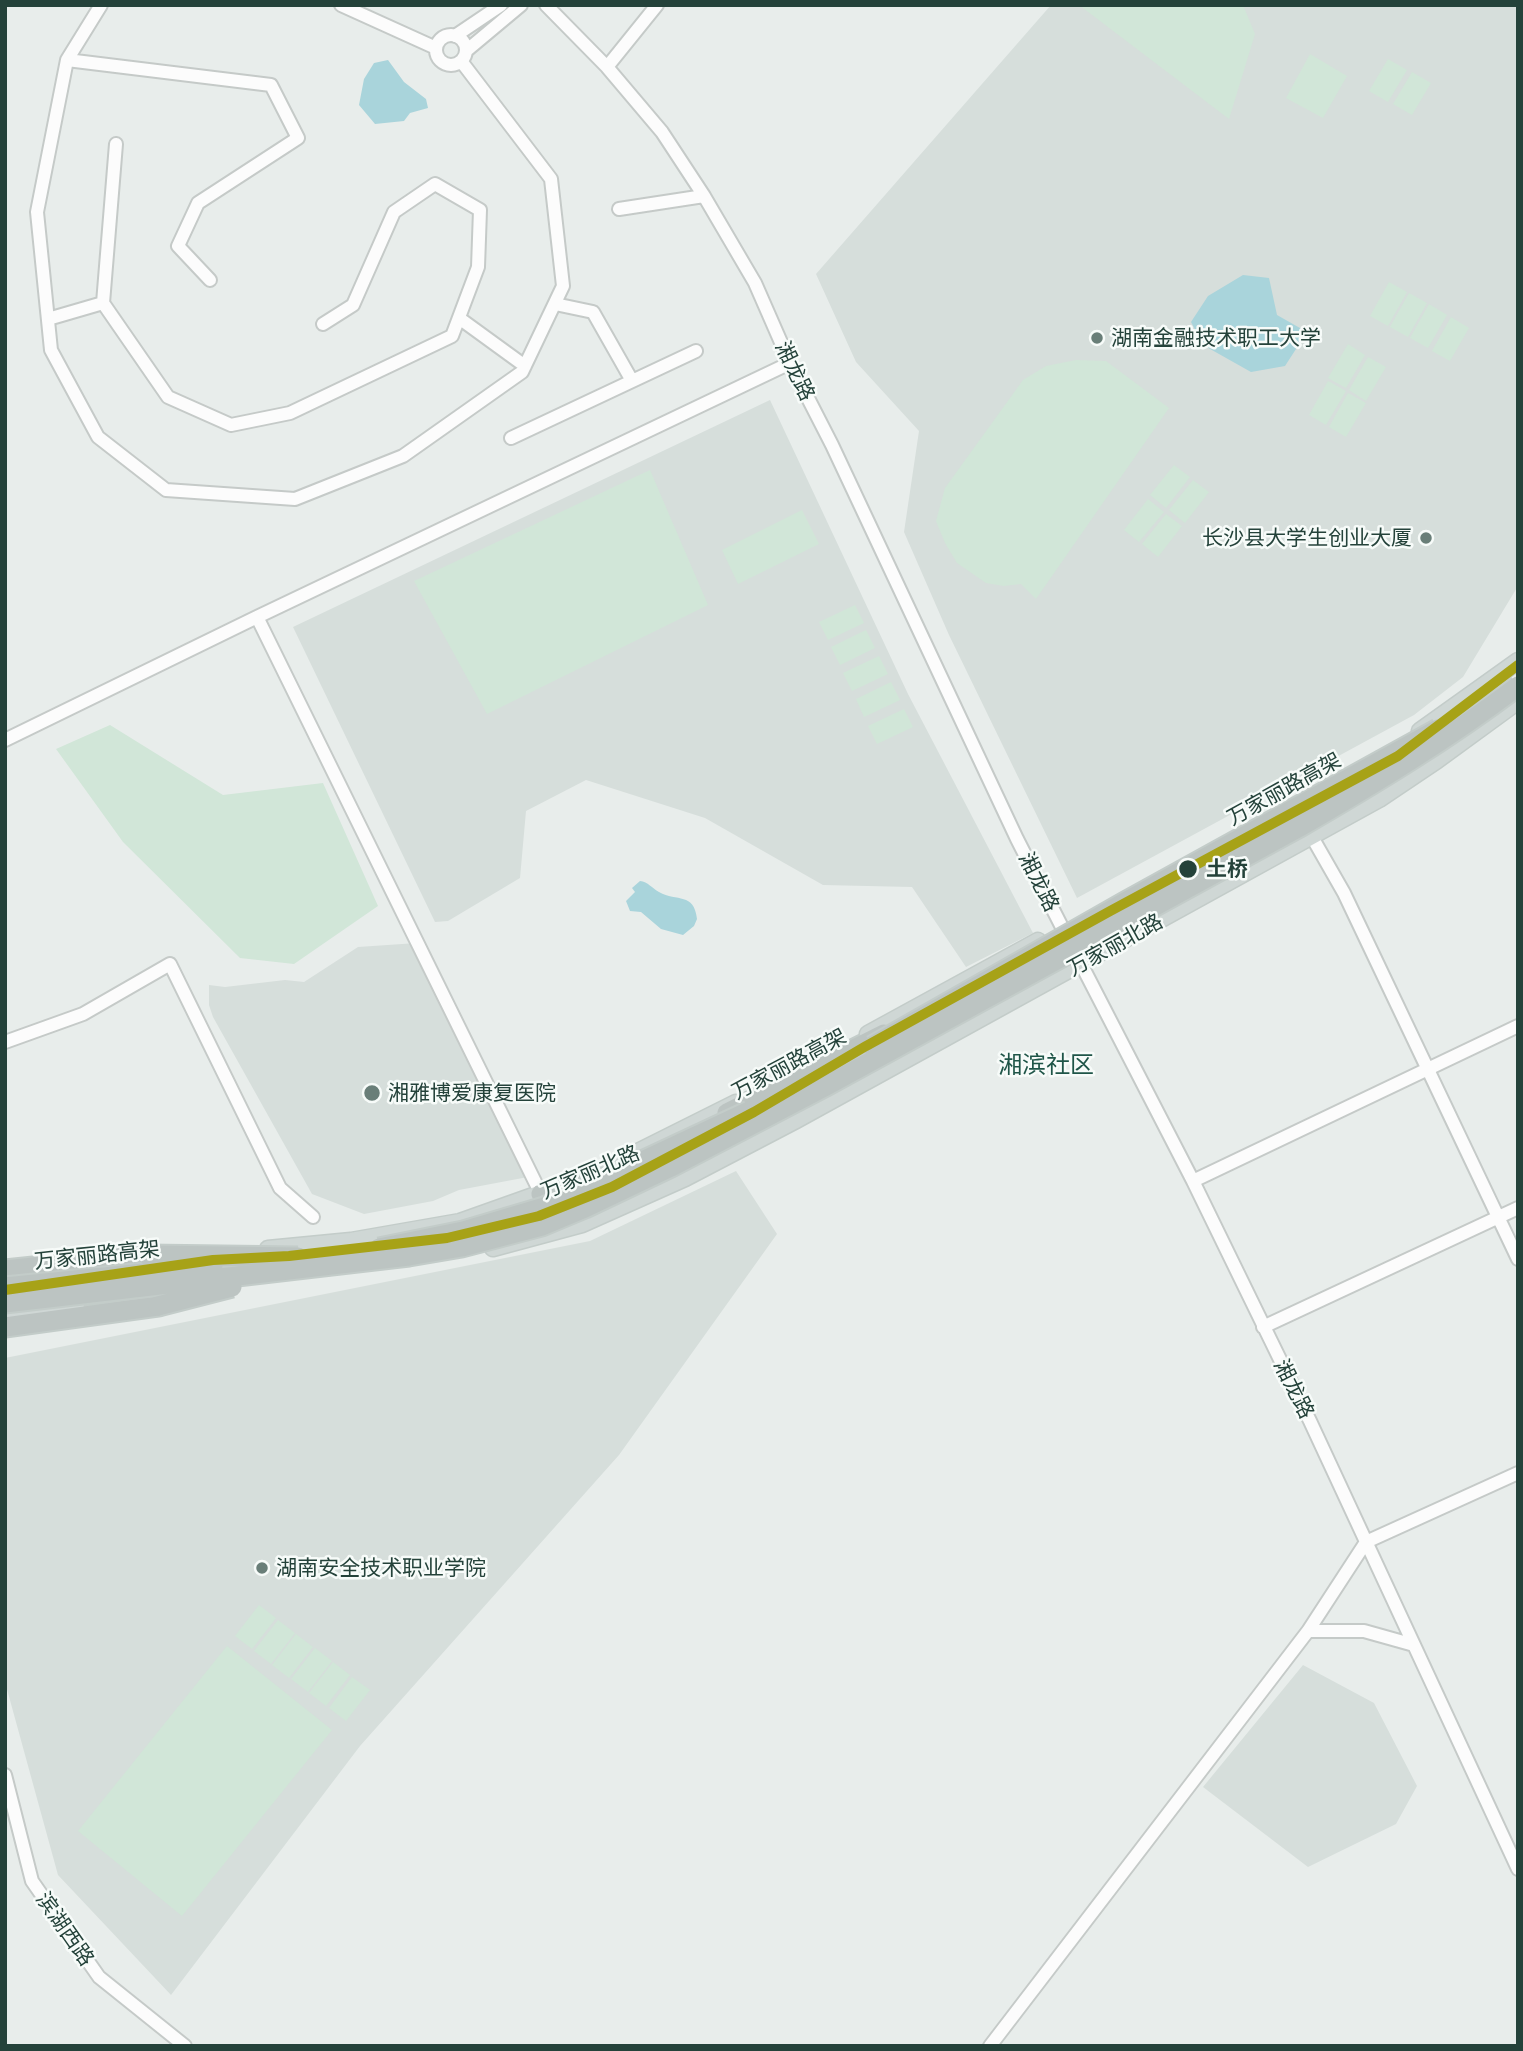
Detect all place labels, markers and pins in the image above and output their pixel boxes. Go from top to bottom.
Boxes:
place label: 湖南金融技术职工大学 [1111,325,1321,351]
marker: 湖南金融技术职工大学 [1089,330,1105,346]
place label: 长沙县大学生创业大厦 [1202,525,1412,551]
marker: 长沙县大学生创业大厦 [1418,530,1434,546]
place label: 土桥 [1206,856,1248,882]
marker: 土桥 [1177,858,1199,880]
place label: 湘雅博爱康复医院 [388,1080,556,1106]
marker: 湘雅博爱康复医院 [362,1083,382,1103]
place label: 湖南安全技术职业学院 [276,1555,486,1581]
marker: 湖南安全技术职业学院 [254,1560,270,1576]

